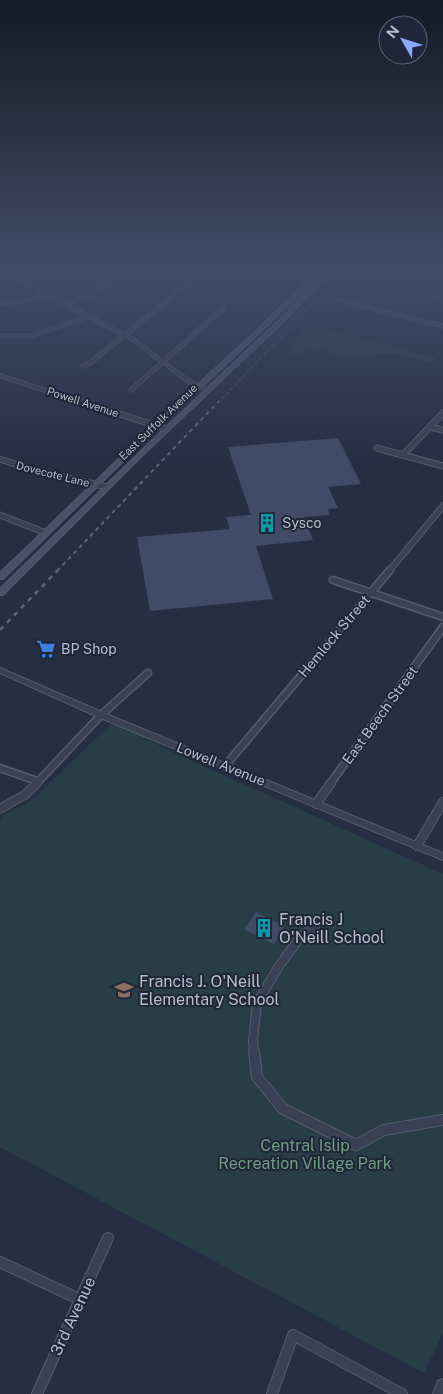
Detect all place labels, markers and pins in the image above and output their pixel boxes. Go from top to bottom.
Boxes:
building icon: Sysco [256,512,278,534]
place label: Sysco [282,515,321,531]
supermarket icon: BP Shop [35,638,57,660]
place label: BP Shop [61,641,117,657]
place label: Francis J O'Neill School [279,910,385,947]
building icon: Francis J O'Neill School [253,917,275,939]
place label: Francis J. O'Neill Elementary School [139,972,280,1009]
school or university icon: Francis J. O'Neill Elementary School [113,979,135,1001]

